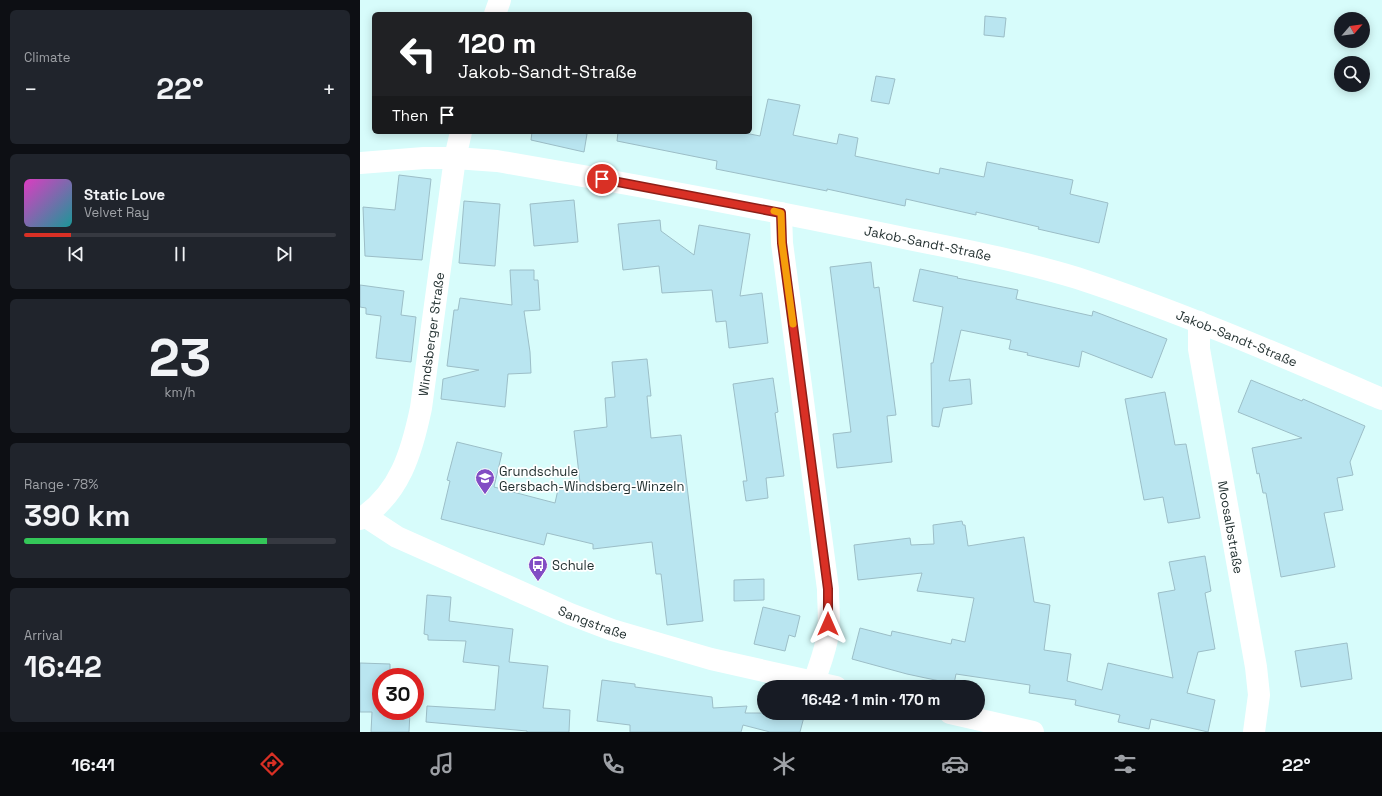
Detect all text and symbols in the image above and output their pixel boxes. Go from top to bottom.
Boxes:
north arrow [1334,12,1370,48]
map controls [1334,12,1370,92]
text: 120 m [458,25,536,61]
icon: left [392,28,444,80]
text: Climate [24,49,70,66]
button: search [1334,56,1370,92]
text: Jakob-Sandt-Straße [458,60,637,83]
text: 22° [156,69,204,108]
text: − [24,75,38,103]
text: + [322,75,336,103]
icon: arrive [436,104,458,126]
text: Then [392,106,428,125]
pin [585,162,619,196]
icon: arrive [591,168,613,190]
text: Static Love [84,185,165,204]
text: Velvet Ray [84,204,149,221]
street label: Jakob-Sandt-Straße [863,222,993,264]
icon: previous [65,243,87,265]
icon: pause [169,243,191,265]
icon: next [273,243,295,265]
street label: Windsberger Straße [414,271,448,397]
street label: Jakob-Sandt-Straße [1174,306,1300,370]
text: 23 [149,325,211,391]
text: km/h [165,384,195,401]
place label: Grundschule Gersbach-Windsberg-Winzeln [499,463,684,495]
school or university icon: Grundschule Gersbach-Windsberg-Winzeln [474,467,496,495]
text: Range · 78% [24,476,98,493]
street label: Moosalbstraße [1214,479,1248,575]
text: 390 km [24,496,130,535]
bus stop icon: Schule [527,554,549,582]
place label: Schule [552,557,594,574]
street label: Sangstraße [556,601,629,643]
position arrow [807,603,849,645]
text: Arrival [24,627,63,644]
text: 16:42 [24,647,102,686]
speed limit sign: 30 [372,668,424,720]
text: 16:42 · 1 min · 170 m [802,690,940,709]
icon: directions [258,750,286,778]
icon: music [428,750,456,778]
icon: phone [599,750,627,778]
icon: climate [770,750,798,778]
icon: car [941,750,969,778]
icon: filters [1111,750,1139,778]
text: 16:41 [71,753,115,776]
text: 22° [1282,753,1311,776]

